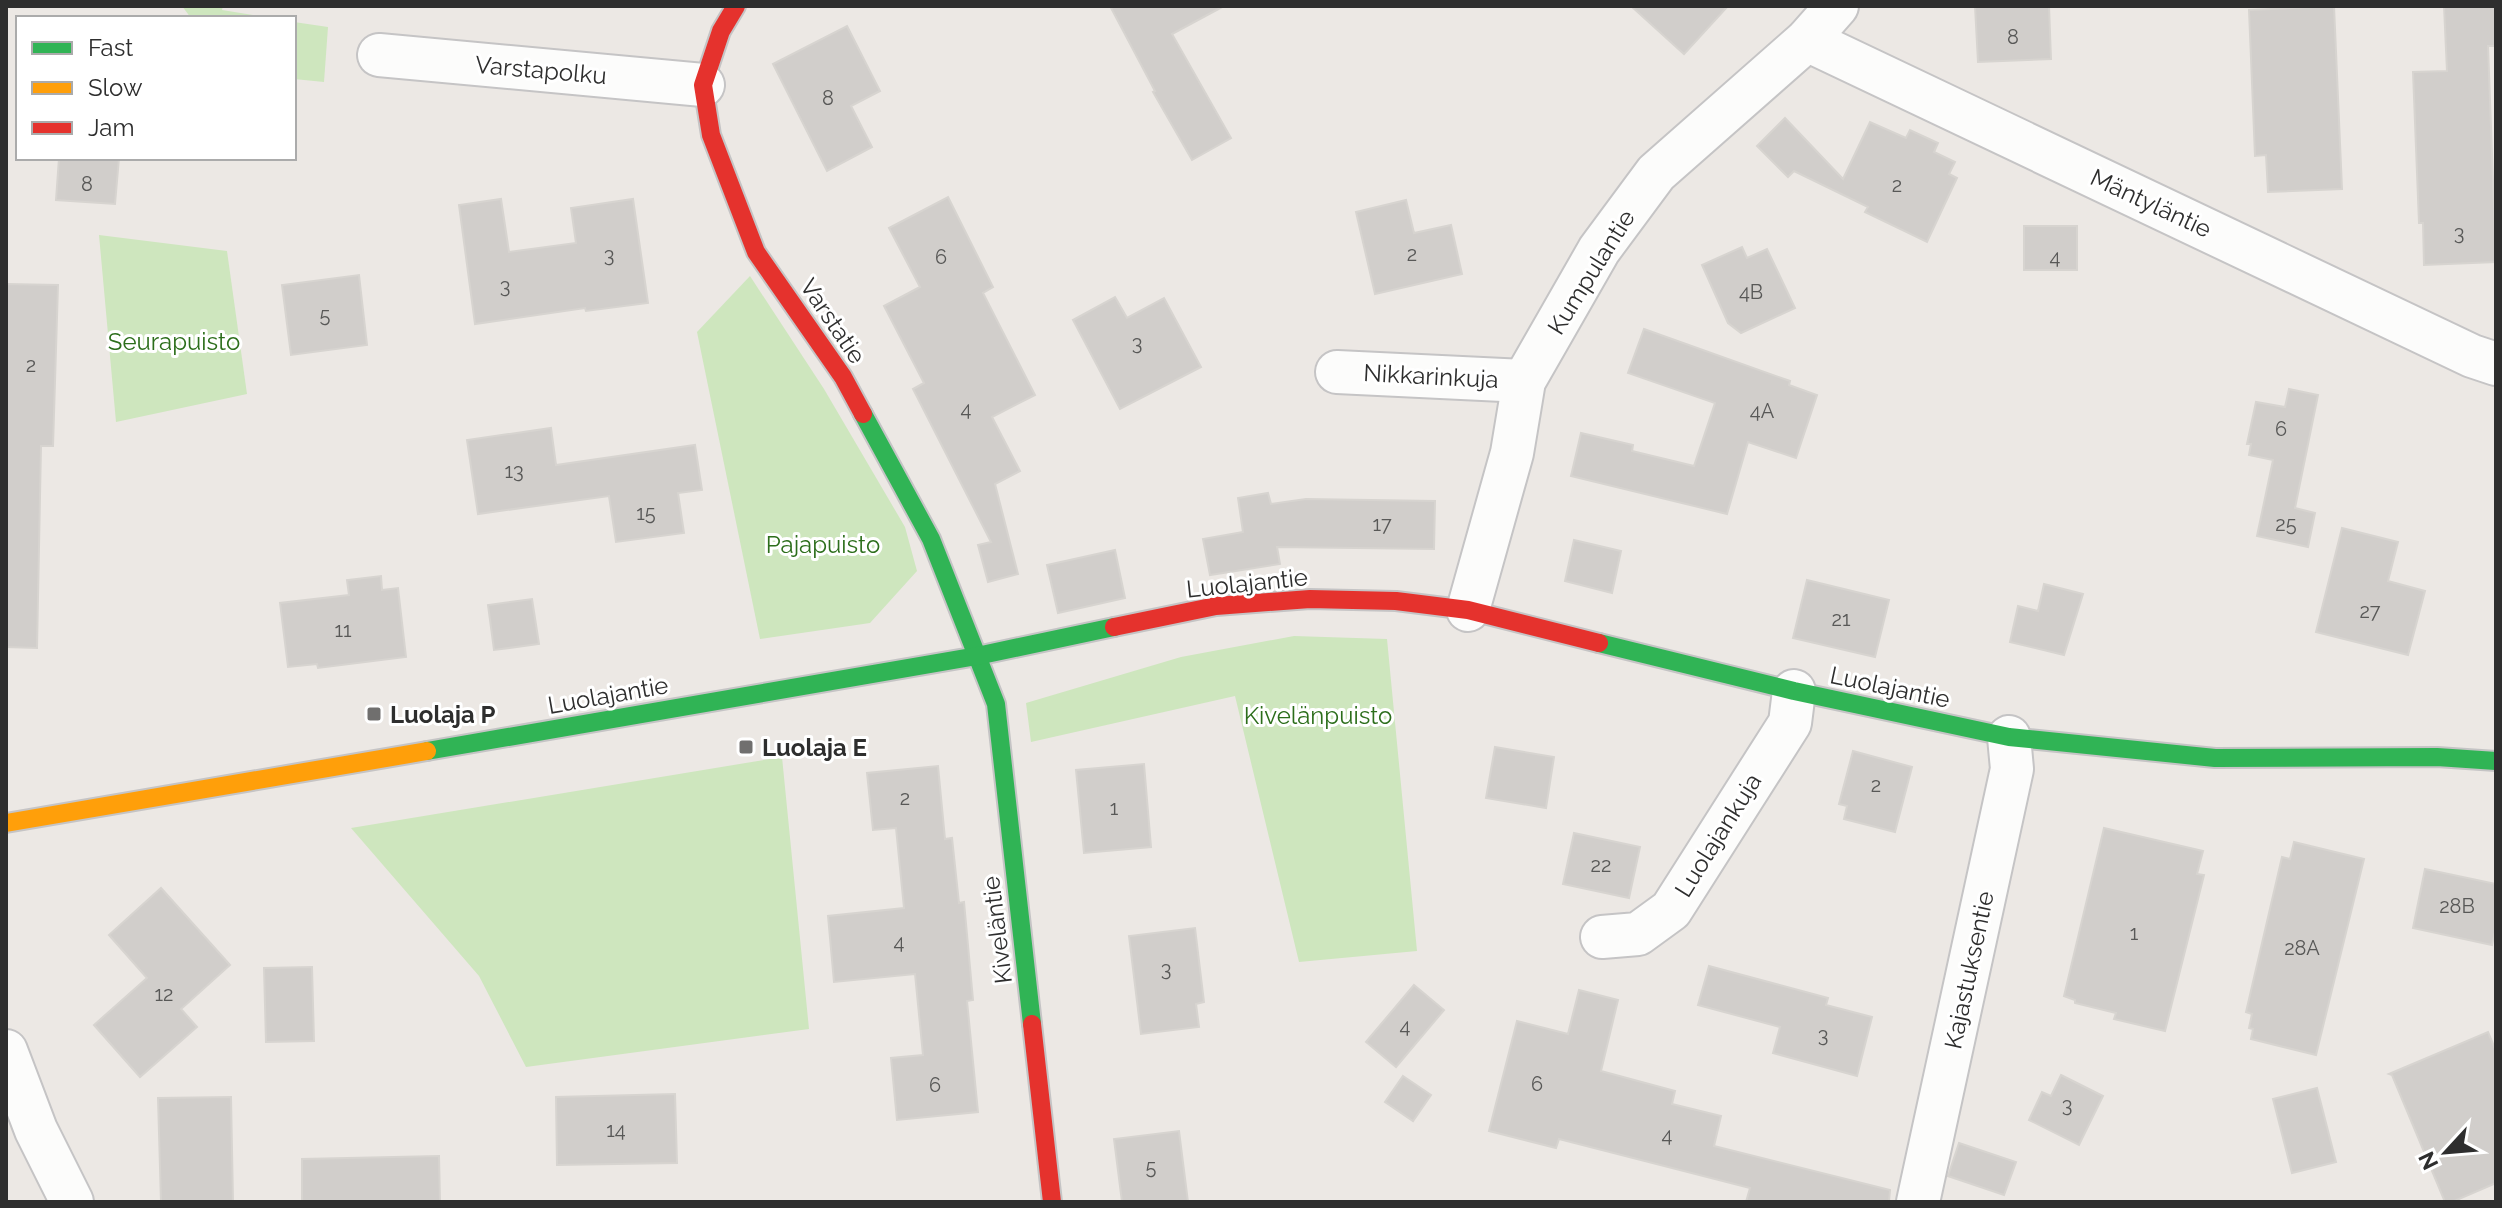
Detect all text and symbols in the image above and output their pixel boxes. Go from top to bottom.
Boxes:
legend [16,16,296,160]
house number: 8 [2007,25,2019,49]
text: Fast [88,33,133,62]
street label: Varstapolku [474,50,608,90]
text: Slow [88,73,143,102]
house number: 8 [822,86,834,110]
text: Jam [88,113,134,142]
street label: Mäntyläntie [2086,162,2216,244]
house number: 8 [81,172,93,196]
house number: 2 [1892,173,1902,197]
street label: Kumpulantie [1541,204,1641,340]
house number: 3 [2454,221,2464,245]
house number: 2 [1407,242,1417,266]
house number: 3 [604,243,614,267]
house number: 6 [935,245,947,269]
house number: 4 [2050,245,2061,269]
street label: Varstatie [794,273,872,369]
house number: 3 [500,274,510,298]
house number: 4B [1739,280,1763,304]
house number: 5 [320,303,331,327]
park label: Seurapuisto [108,327,240,356]
house number: 3 [1132,331,1142,355]
house number: 2 [26,353,36,377]
street label: Nikkarinkuja [1363,358,1499,394]
house number: 4 [961,397,972,421]
house number: 4A [1750,399,1775,423]
house number: 6 [2275,417,2287,441]
house number: 13 [504,459,524,483]
house number: 15 [636,501,656,525]
house number: 17 [1372,512,1392,536]
house number: 25 [2275,512,2297,536]
park label: Pajapuisto [766,530,880,559]
street label: Luolajantie [1185,562,1309,604]
house number: 27 [2359,599,2381,623]
house number: 21 [1832,607,1851,631]
house number: 11 [334,618,352,642]
street label: Luolajantie [1827,660,1953,714]
street label: Luolajantie [546,670,670,720]
place label: Luolaja P [390,700,496,729]
park label: Kivelänpuisto [1244,701,1392,730]
marker: Luolaja P [365,705,383,723]
place label: Luolaja E [762,733,867,762]
marker: Luolaja E [737,738,755,756]
street label: Luolajankuja [1669,768,1767,902]
house number: 2 [1871,773,1881,797]
house number: 2 [900,786,910,810]
house number: 1 [1110,796,1119,820]
house number: 22 [1591,853,1611,877]
street label: Kiveläntie [976,875,1018,985]
street label: Kajastuksentie [1938,888,2000,1052]
house number: 28B [2439,894,2475,918]
house number: 1 [2130,921,2139,945]
house number: 4 [894,930,905,954]
house number: 28A [2284,936,2320,960]
house number: 3 [1161,957,1171,981]
house number: 12 [155,982,173,1006]
house number: 4 [1400,1014,1411,1038]
house number: 3 [1818,1023,1828,1047]
house number: 6 [1531,1072,1543,1096]
house number: 6 [929,1073,941,1097]
house number: 3 [2062,1093,2072,1117]
north arrow [2406,1112,2486,1192]
house number: 14 [606,1118,626,1142]
house number: 4 [1662,1123,1673,1147]
text: N [2413,1148,2443,1174]
house number: 5 [1146,1155,1157,1179]

